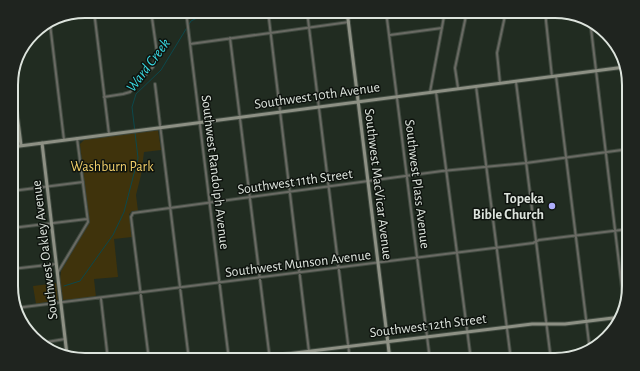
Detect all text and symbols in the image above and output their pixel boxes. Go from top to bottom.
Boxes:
water label: Ward Creek [124,36,173,95]
street label: Southwest 10th Avenue [254,80,381,112]
street label: Southwest Randolph Avenue [199,94,231,250]
street label: Southwest MacVicar Avenue [362,108,394,261]
street label: Southwest Plass Avenue [402,119,432,250]
park label: Washburn Park [70,160,154,174]
street label: Southwest 11th Street [237,167,354,197]
street label: Southwest Oakley Avenue [29,179,60,320]
place label: Topeka Bible Church [473,192,544,222]
marker: Topeka Bible Church [547,201,557,211]
street label: Southwest Munson Avenue [224,248,372,280]
street label: Southwest 12th Street [369,312,488,340]

